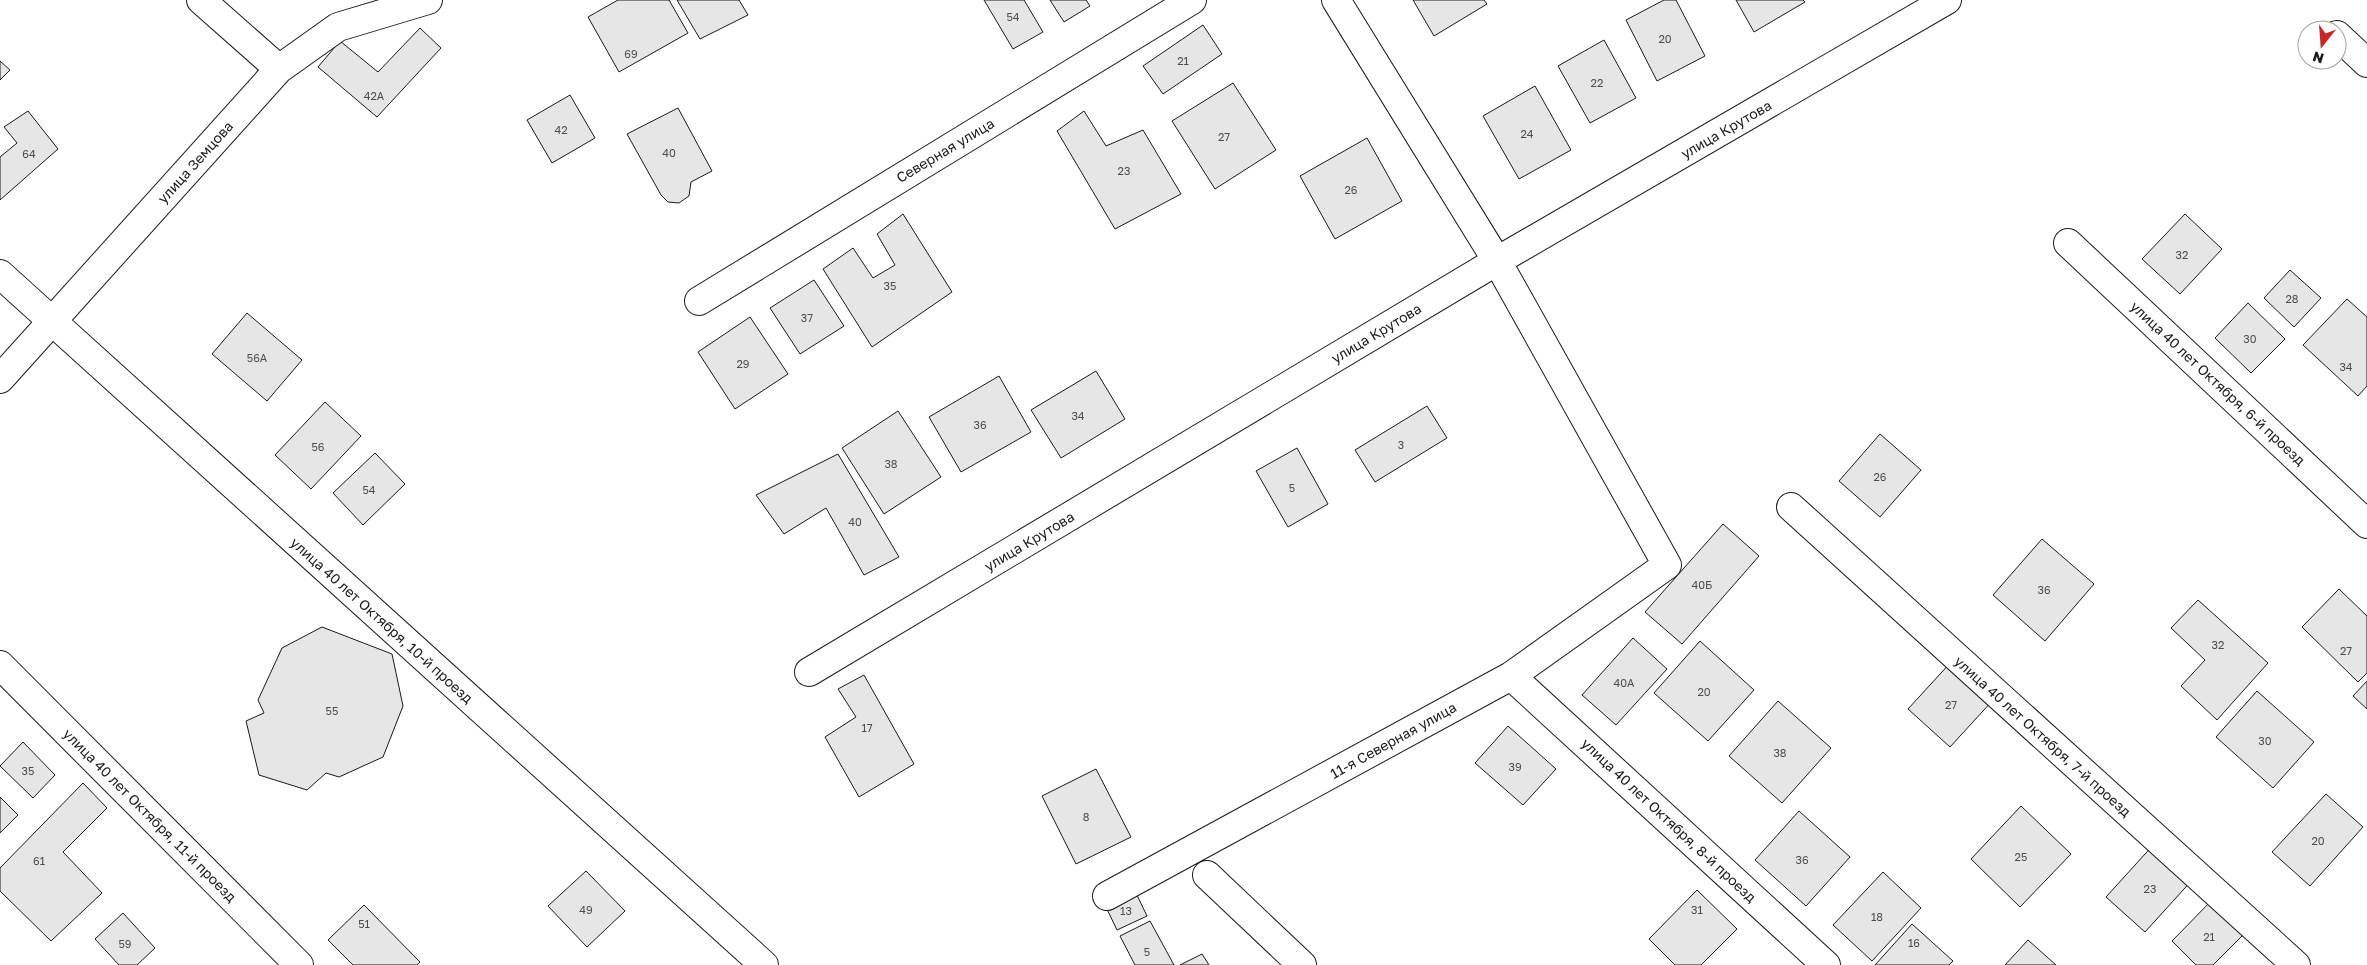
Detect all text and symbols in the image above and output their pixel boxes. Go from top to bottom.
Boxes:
house number: 54 [1006,10,1020,23]
north arrow [2297,20,2347,70]
house number: 20 [1658,32,1672,45]
house number: 69 [624,47,638,60]
text: N [2310,48,2326,68]
house number: 21 [1177,54,1189,67]
house number: 22 [1591,76,1603,89]
house number: 42А [364,89,385,102]
street label: улица Крутова [1678,96,1774,162]
street label: Северная улица [893,114,997,186]
street label: улица Земцова [154,117,236,207]
house number: 42 [554,123,568,136]
house number: 24 [1520,127,1534,140]
house number: 27 [1218,130,1230,143]
house number: 40 [662,146,676,159]
house number: 64 [22,147,36,160]
house number: 23 [1118,164,1130,177]
house number: 26 [1344,183,1358,196]
house number: 32 [2176,248,2188,261]
house number: 35 [884,279,896,292]
house number: 28 [2285,292,2299,305]
street label: улица 40 лет Октября, 6-й проезд [2127,297,2309,469]
street label: улица Крутова [1328,300,1424,366]
house number: 37 [801,311,813,324]
house number: 30 [2243,332,2257,345]
house number: 56А [247,351,268,364]
house number: 29 [736,357,750,370]
house number: 34 [2339,360,2353,373]
house number: 34 [1071,409,1085,422]
house number: 36 [973,418,987,431]
house number: 3 [1398,438,1404,451]
house number: 56 [311,440,325,453]
house number: 38 [884,457,898,470]
house number: 26 [1873,470,1887,483]
house number: 5 [1289,481,1295,494]
house number: 54 [362,483,376,496]
street label: улица Крутова [981,508,1077,574]
house number: 40 [848,515,862,528]
street label: улица 40 лет Октября, 10-й проезд [287,533,477,707]
house number: 40Б [1692,578,1712,591]
house number: 36 [2037,583,2051,596]
house number: 32 [2212,638,2224,651]
house number: 27 [2340,644,2352,657]
street label: улица 40 лет Октября, 7-й проезд [1951,652,2135,820]
house number: 40А [1614,676,1635,689]
house number: 20 [1697,685,1711,698]
street label: 11-я Северная улица [1327,698,1459,782]
house number: 27 [1945,698,1957,711]
house number: 55 [326,704,338,717]
house number: 17 [861,721,873,734]
street label: улица 40 лет Октября, 11-й проезд [60,725,240,905]
street label: улица 40 лет Октября, 8-й проезд [1578,734,1760,906]
house number: 30 [2258,734,2272,747]
house number: 38 [1773,746,1787,759]
house number: 39 [1508,760,1522,773]
house number: 35 [22,764,34,777]
house number: 8 [1083,810,1090,823]
house number: 20 [2311,834,2325,847]
house number: 25 [2015,850,2027,863]
house number: 36 [1795,853,1809,866]
house number: 61 [33,854,45,867]
house number: 23 [2144,882,2156,895]
house number: 49 [579,903,593,916]
house number: 31 [1691,903,1703,916]
house number: 13 [1120,904,1132,917]
house number: 18 [1871,910,1883,923]
house number: 51 [358,917,370,930]
house number: 21 [2203,930,2215,943]
house number: 16 [1908,936,1920,949]
house number: 59 [118,937,132,950]
house number: 5 [1144,945,1150,958]

